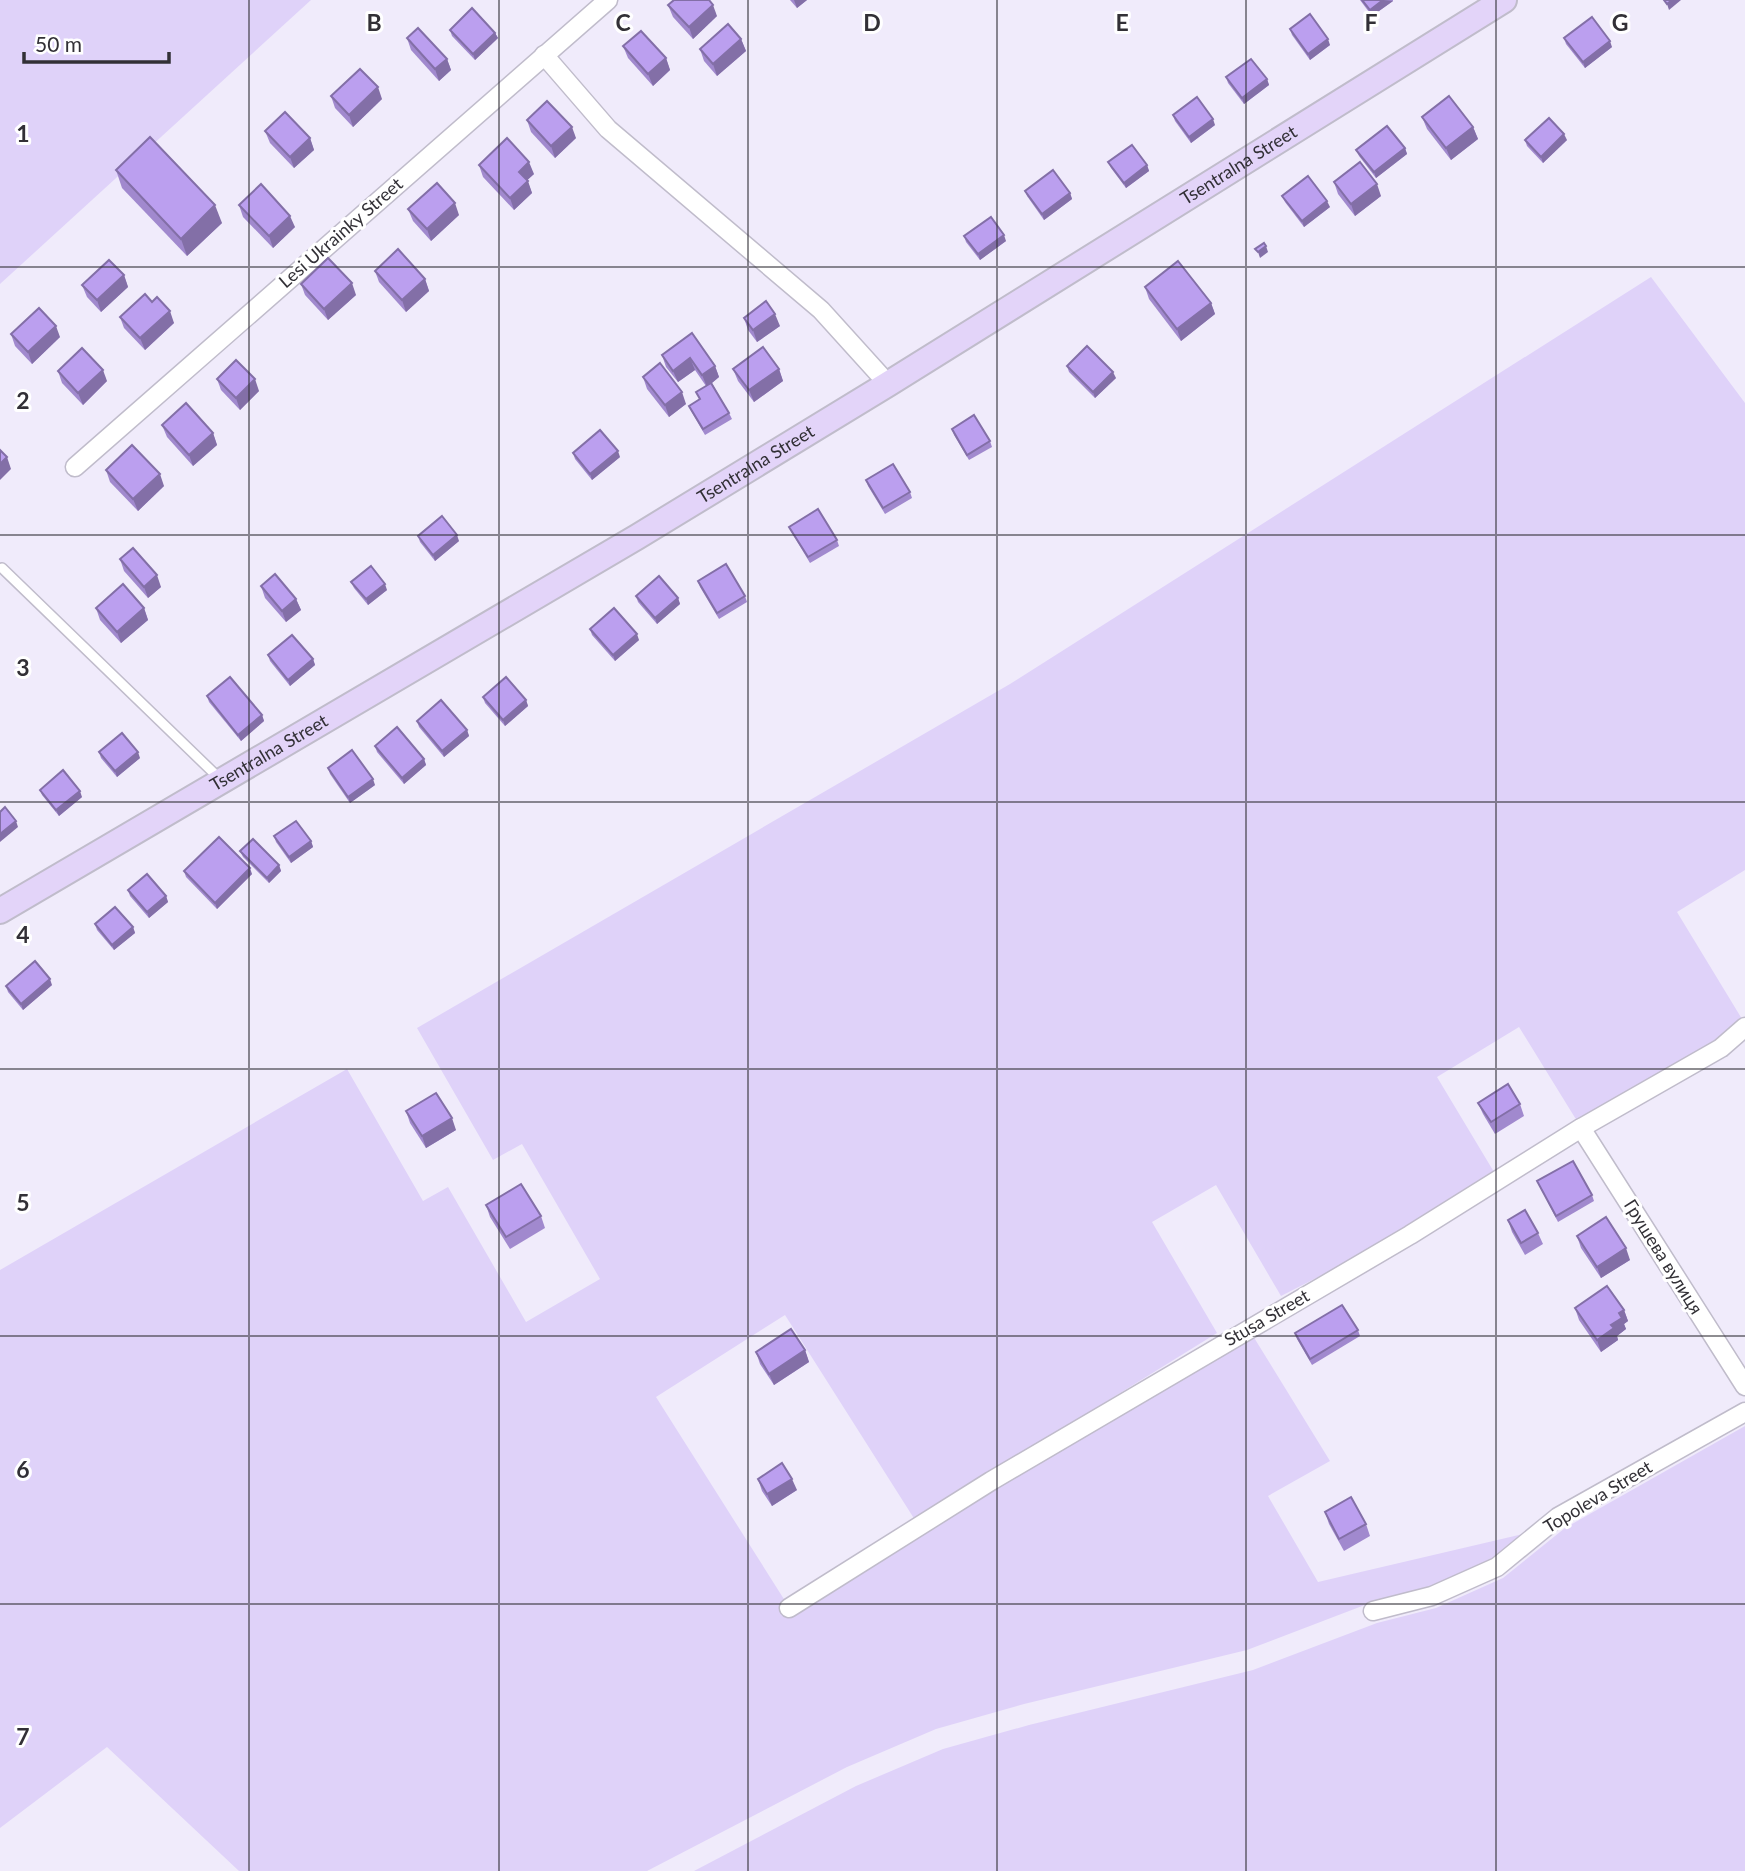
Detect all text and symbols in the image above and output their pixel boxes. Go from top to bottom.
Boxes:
text: B [366,8,382,36]
text: C [615,8,631,36]
text: D [863,8,881,36]
text: E [1115,8,1129,36]
text: F [1364,8,1378,36]
text: G [1612,8,1628,36]
scale bar [24,21,170,65]
text: 50 m [35,31,82,56]
text: 1 [16,119,30,147]
street label: Tsentralna Street [1176,120,1301,209]
street label: Lesi Ukrainky Street [274,172,407,292]
text: 2 [16,386,30,414]
street label: Tsentralna Street [693,419,818,508]
text: 3 [16,653,30,681]
street label: Tsentralna Street [206,709,332,795]
text: 4 [16,920,30,948]
text: 5 [16,1188,30,1216]
street label: Грушева вулиця [1620,1195,1708,1318]
street label: Stusa Street [1220,1284,1313,1350]
text: 6 [16,1455,30,1483]
street label: Topoleva Street [1539,1455,1656,1537]
text: 7 [16,1722,30,1750]

